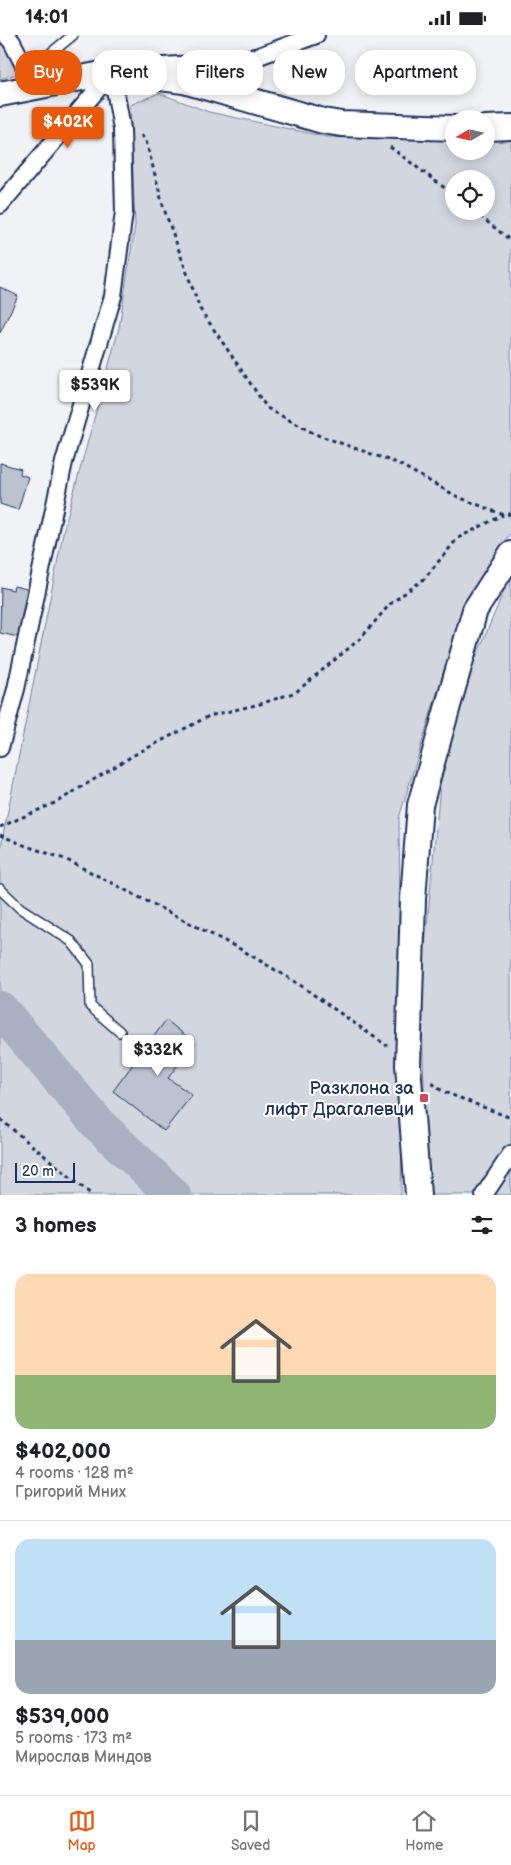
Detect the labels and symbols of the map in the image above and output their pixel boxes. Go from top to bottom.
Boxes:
pin: $402K [33,107,103,149]
north arrow [445,110,495,160]
pin: $539K [60,369,130,412]
pin: $332K [123,1035,193,1077]
place label: Разклона за лифт Драгалевци [265,1078,414,1120]
marker: Разклона за лифт Драгалевци [418,1092,430,1104]
scale bar [15,1160,75,1183]

